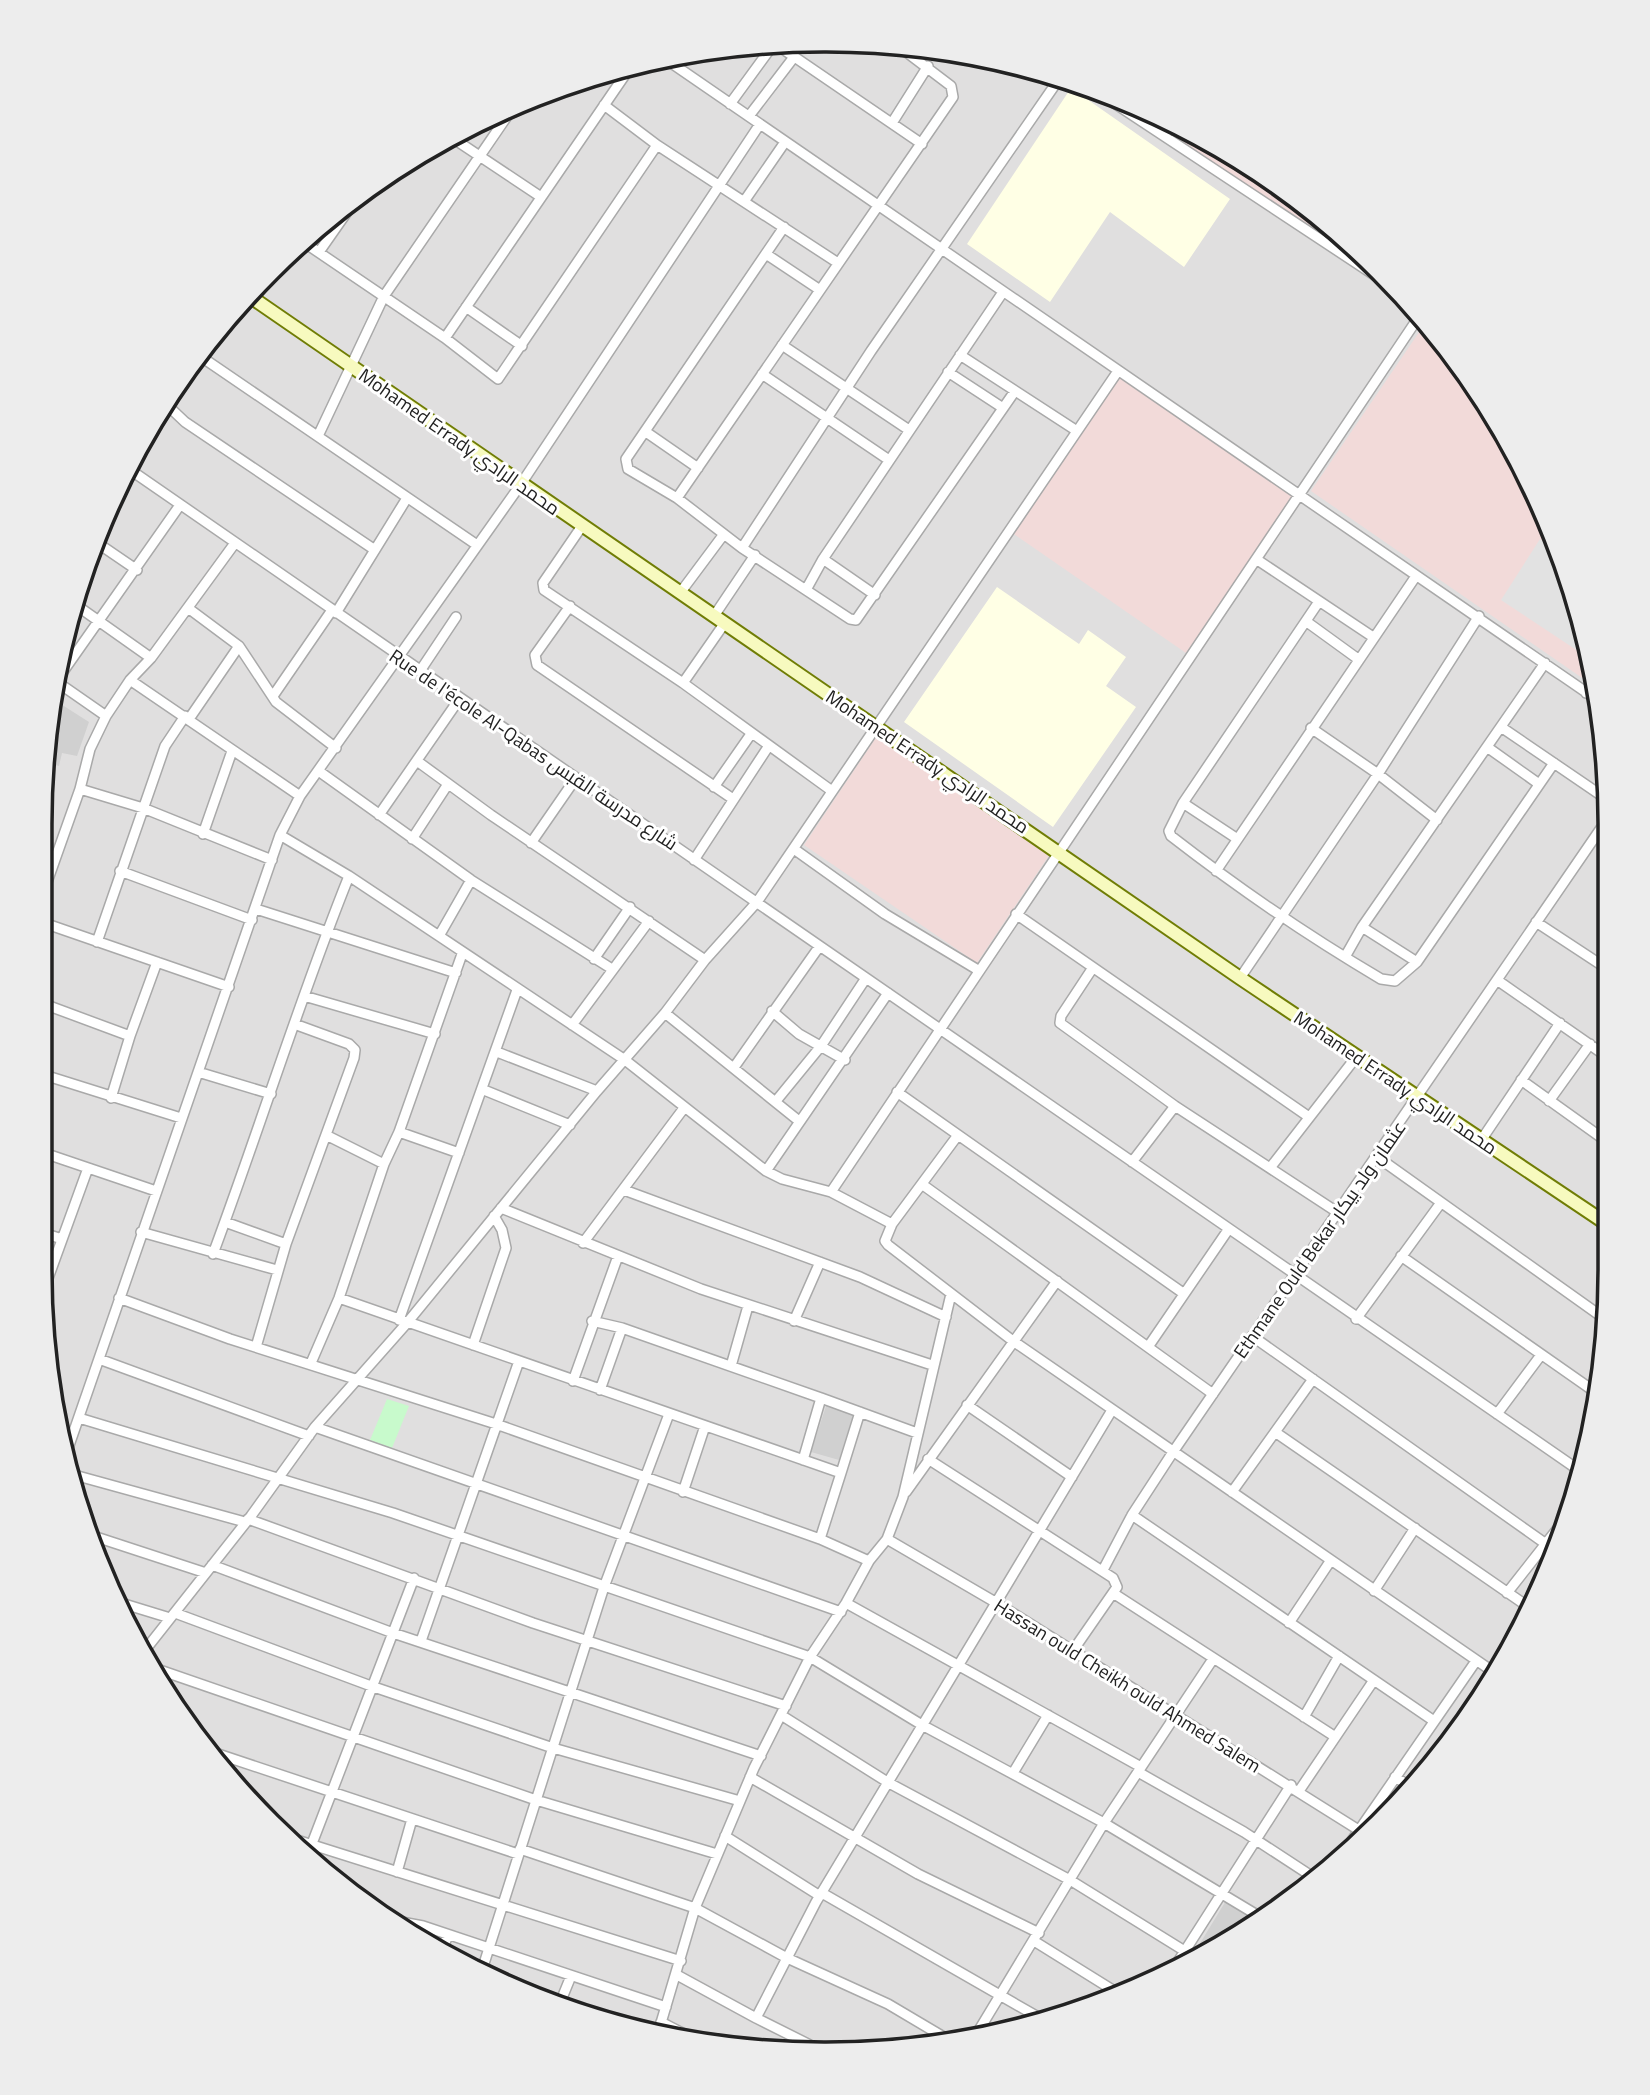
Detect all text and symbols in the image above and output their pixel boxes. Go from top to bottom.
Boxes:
street label: Mohamed Errady محمد الرادي [353,360,567,523]
street label: Rue de l'école Al-Qabas شارع مدرسة القبس [384,641,684,857]
street label: Mohamed Errady محمد الرادي [820,682,1036,841]
street label: Mohamed Errady محمد الرادي [1288,1003,1504,1162]
street label: Ethmane Ould Bekar عثمان ولد بيكار [1226,1114,1412,1364]
street label: Hassan ould Cheikh ould Ahmed Salem [989,1591,1267,1779]

